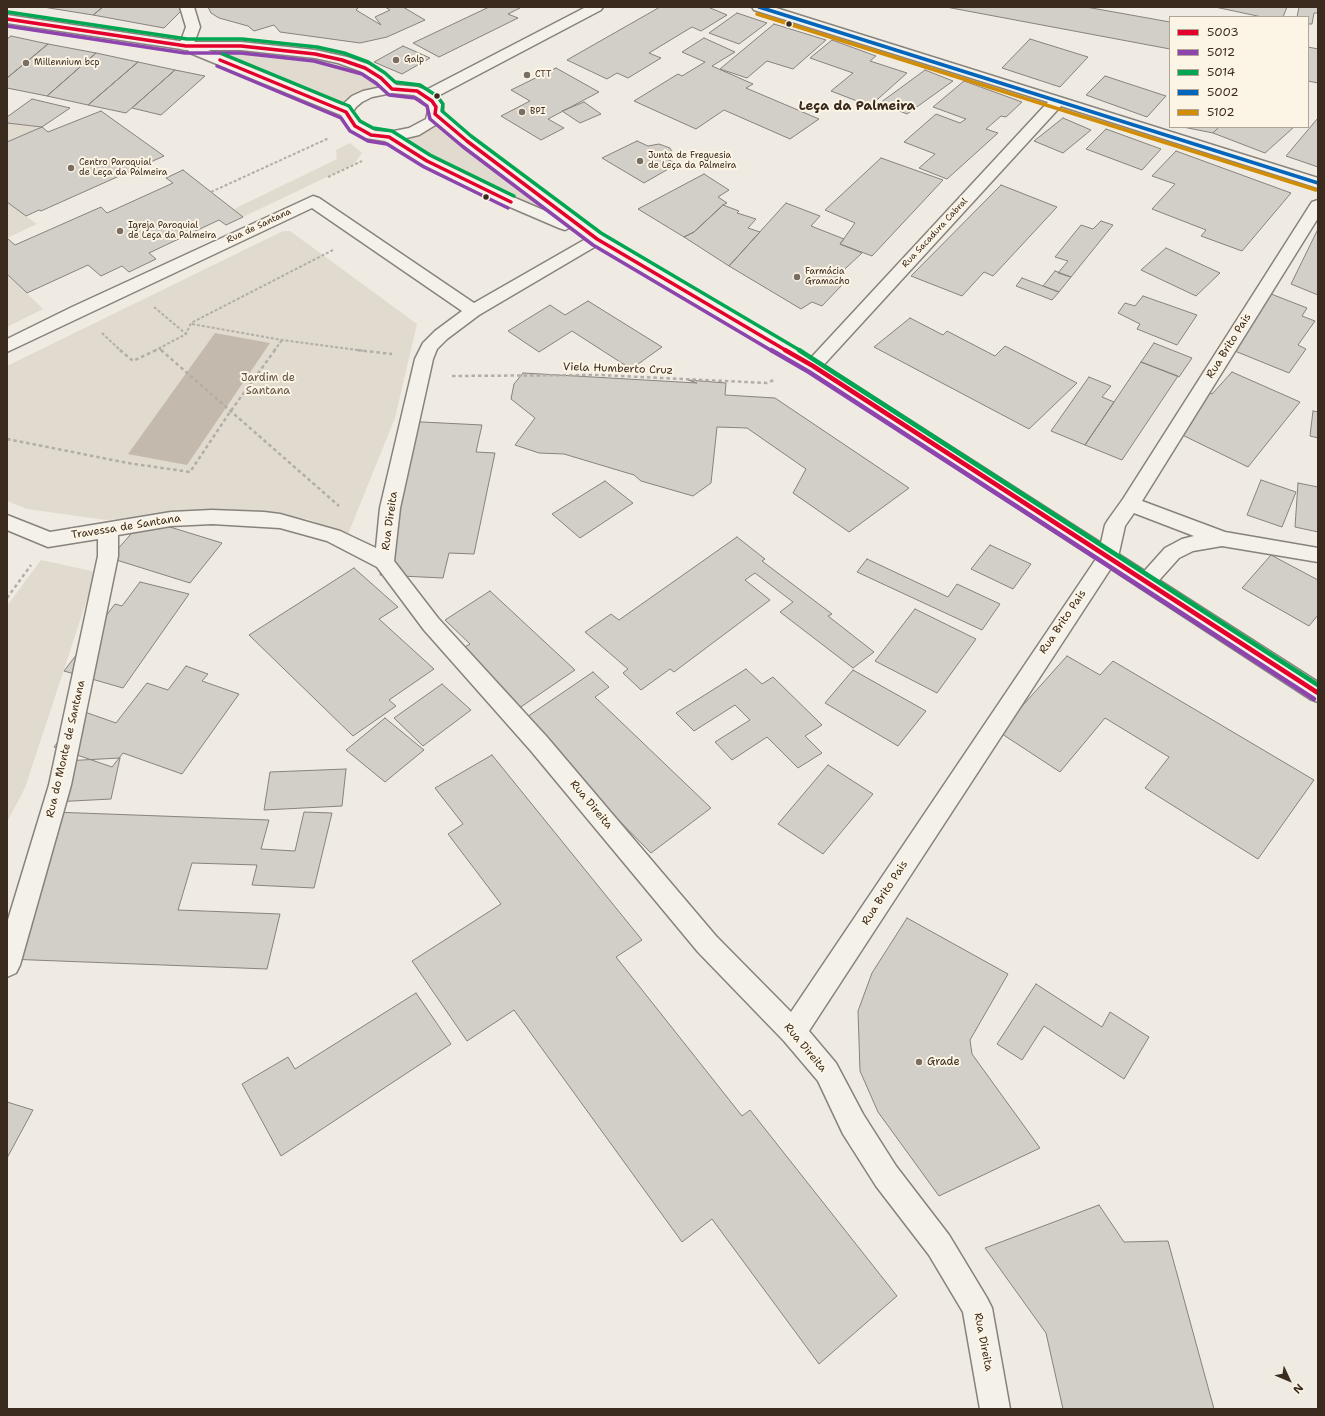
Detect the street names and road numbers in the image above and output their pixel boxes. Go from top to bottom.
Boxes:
street label: Rua Sacadura Cabral [900,196,970,270]
street label: Rua de Santana [225,206,293,246]
street label: Rua Brito Pais [1204,311,1254,381]
street label: Viela Humberto Cruz [563,360,673,378]
street label: Rua Direita [379,491,401,551]
street label: Travessa de Santana [70,512,182,542]
street label: Rua Brito Pais [1037,588,1089,656]
street label: Rua do Monte de Santana [44,679,88,819]
street label: Rua Direita [567,778,615,832]
street label: Rua Brito Pais [859,858,911,928]
street label: Rua Direita [781,1021,829,1075]
street label: Rua Direita [971,1312,995,1372]

